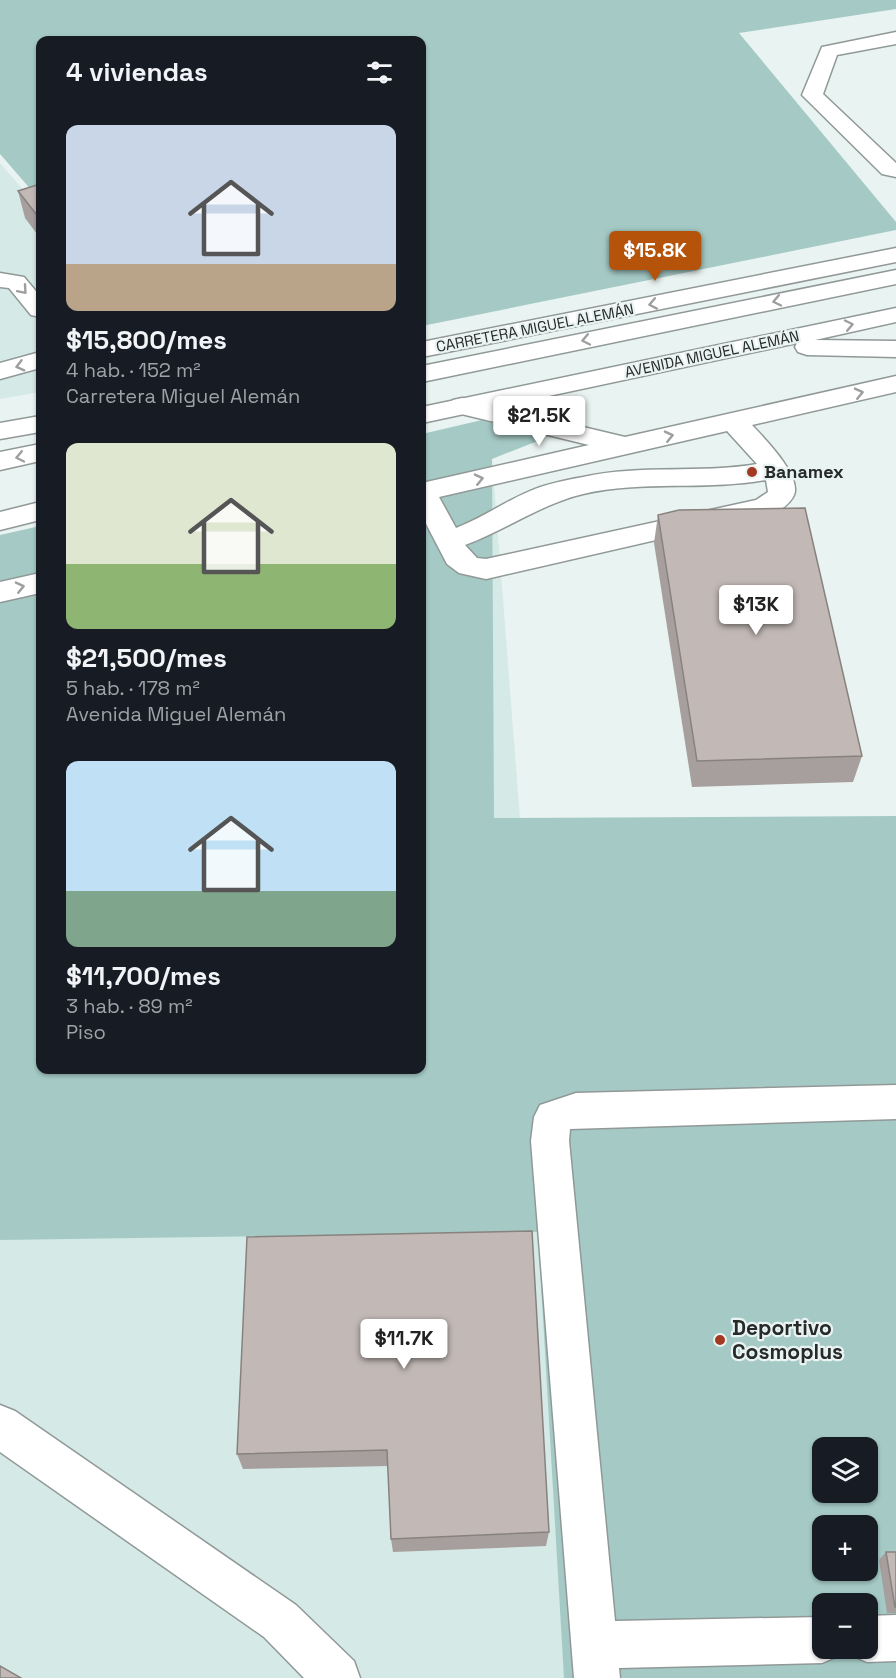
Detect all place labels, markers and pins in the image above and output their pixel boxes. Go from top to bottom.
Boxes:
pin: $15.8K [606,231,704,282]
pin: $21.5K [490,396,588,447]
place label: Banamex [764,460,844,483]
marker: Banamex [745,465,759,479]
pin: $13K [720,585,792,636]
place label: Deportivo Cosmoplus [732,1314,843,1365]
pin: $11.7K [355,1319,453,1370]
marker: Deportivo Cosmoplus [713,1333,727,1347]

